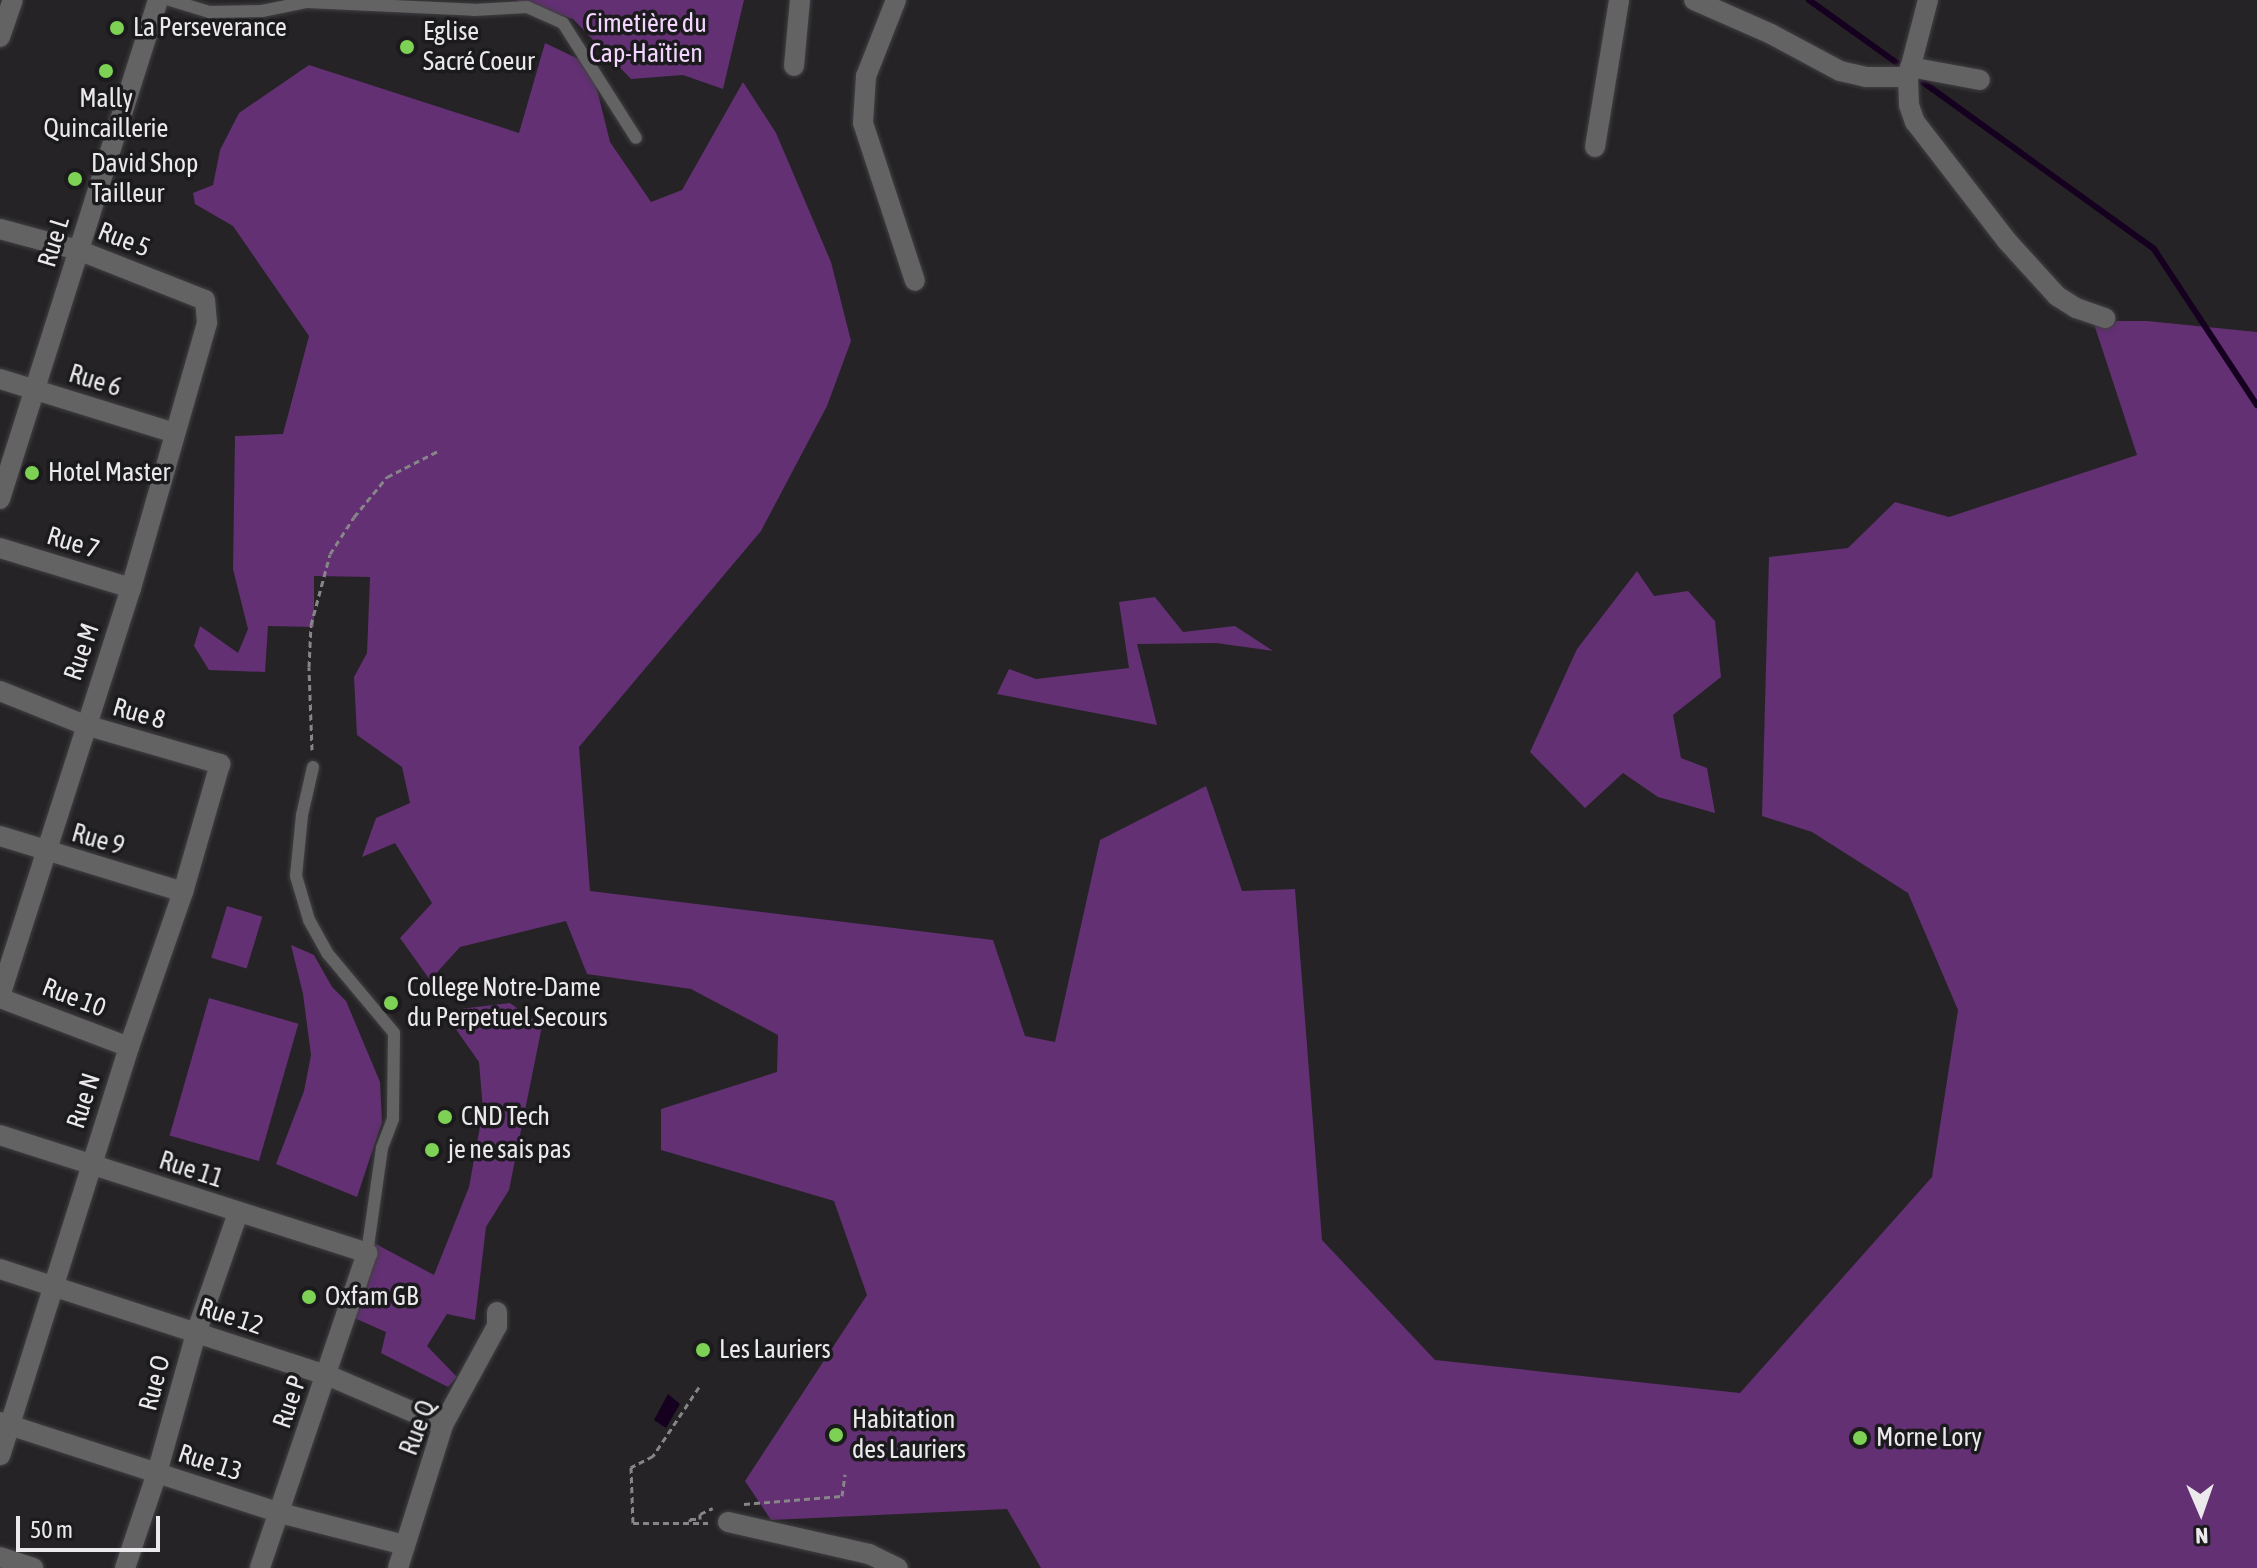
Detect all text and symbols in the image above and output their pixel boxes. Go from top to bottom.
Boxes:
park label: Cimetière du Cap-Haïtien [585,8,707,70]
place label: La Perseverance [133,12,287,44]
place label: Eglise Sacré Coeur [423,16,535,78]
marker: La Perseverance [108,19,126,37]
marker: Eglise Sacré Coeur [398,38,416,56]
marker: Mally Quincaillerie [97,62,115,80]
place label: Mally Quincaillerie [44,83,168,144]
place label: David Shop Tailleur [91,148,198,210]
marker: David Shop Tailleur [66,170,84,188]
street label: Rue L [32,213,76,271]
street label: Rue 5 [94,216,154,264]
street label: Rue 6 [65,358,125,404]
place label: Hotel Master [48,457,170,489]
marker: Hotel Master [23,464,41,482]
street label: Rue 7 [43,520,103,566]
street label: Rue M [58,619,106,685]
street label: Rue 8 [109,692,169,736]
street label: Rue 9 [68,818,128,862]
street label: Rue 10 [38,972,110,1024]
place label: College Notre-Dame du Perpetuel Secours [407,972,608,1034]
marker: College Notre-Dame du Perpetuel Secours [382,994,400,1012]
street label: Rue N [60,1069,108,1133]
place label: CND Tech [461,1101,550,1133]
marker: CND Tech [436,1108,454,1126]
place label: je ne sais pas [448,1134,571,1166]
marker: je ne sais pas [423,1141,441,1159]
street label: Rue 11 [155,1145,227,1195]
place label: Oxfam GB [325,1281,418,1313]
marker: Oxfam GB [300,1288,318,1306]
street label: Rue 12 [195,1292,267,1342]
place label: Les Lauriers [719,1334,831,1366]
marker: Les Lauriers [694,1341,712,1359]
street label: Rue O [133,1352,177,1414]
street label: Rue P [267,1372,313,1432]
street label: Rue Q [393,1396,443,1460]
place label: Habitation des Lauriers [852,1404,966,1466]
place label: Morne Lory [1876,1422,1982,1454]
marker: Habitation des Lauriers [827,1426,845,1444]
marker: Morne Lory [1851,1429,1869,1447]
street label: Rue 13 [174,1438,246,1488]
north arrow [2161,1472,2241,1552]
scale bar [20,1500,164,1550]
text: 50 m [30,1516,73,1543]
text: N [2195,1523,2209,1549]

